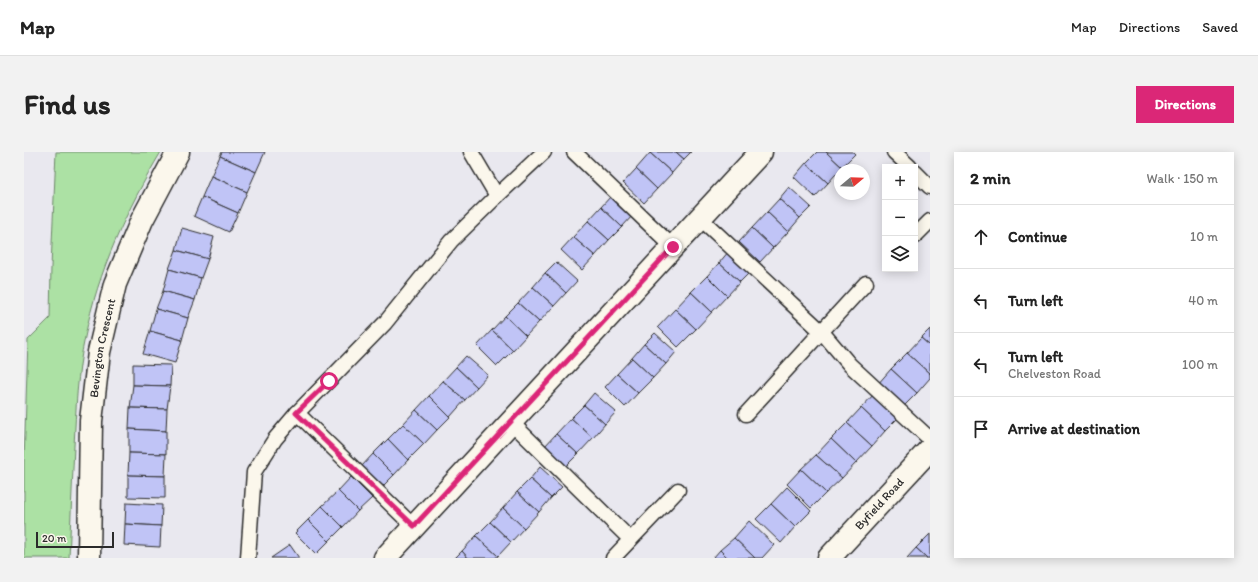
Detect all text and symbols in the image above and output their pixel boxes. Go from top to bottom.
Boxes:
text: Map [20,16,55,39]
text: Map [1071,19,1097,36]
text: Directions [1119,19,1180,36]
text: Saved [1202,19,1238,36]
button: Directions [1136,86,1234,123]
text: Find us [24,87,111,121]
north arrow [834,164,870,200]
map controls [882,164,918,272]
button: + [882,164,918,200]
text: 2 min [970,168,1010,188]
text: Walk · 150 m [1147,171,1218,186]
button: − [882,200,918,236]
icon: ahead [970,226,992,248]
text: Continue [1008,228,1067,246]
text: 10 m [1190,229,1218,244]
button: layers [882,236,918,272]
route end [664,238,682,256]
icon: left [970,290,992,312]
text: Turn left [1008,292,1063,310]
text: 40 m [1188,293,1218,308]
street label: Bevington Crescent [87,297,118,398]
text: Turn left [1008,348,1063,366]
icon: left [970,354,992,376]
text: 100 m [1182,357,1218,372]
text: Chelveston Road [1008,366,1101,381]
route start [320,372,338,390]
icon: arrive [970,418,992,440]
text: Arrive at destination [1008,420,1140,438]
street label: Byfield Road [852,475,907,533]
scale bar [36,530,114,549]
text: 20 m [42,532,66,545]

